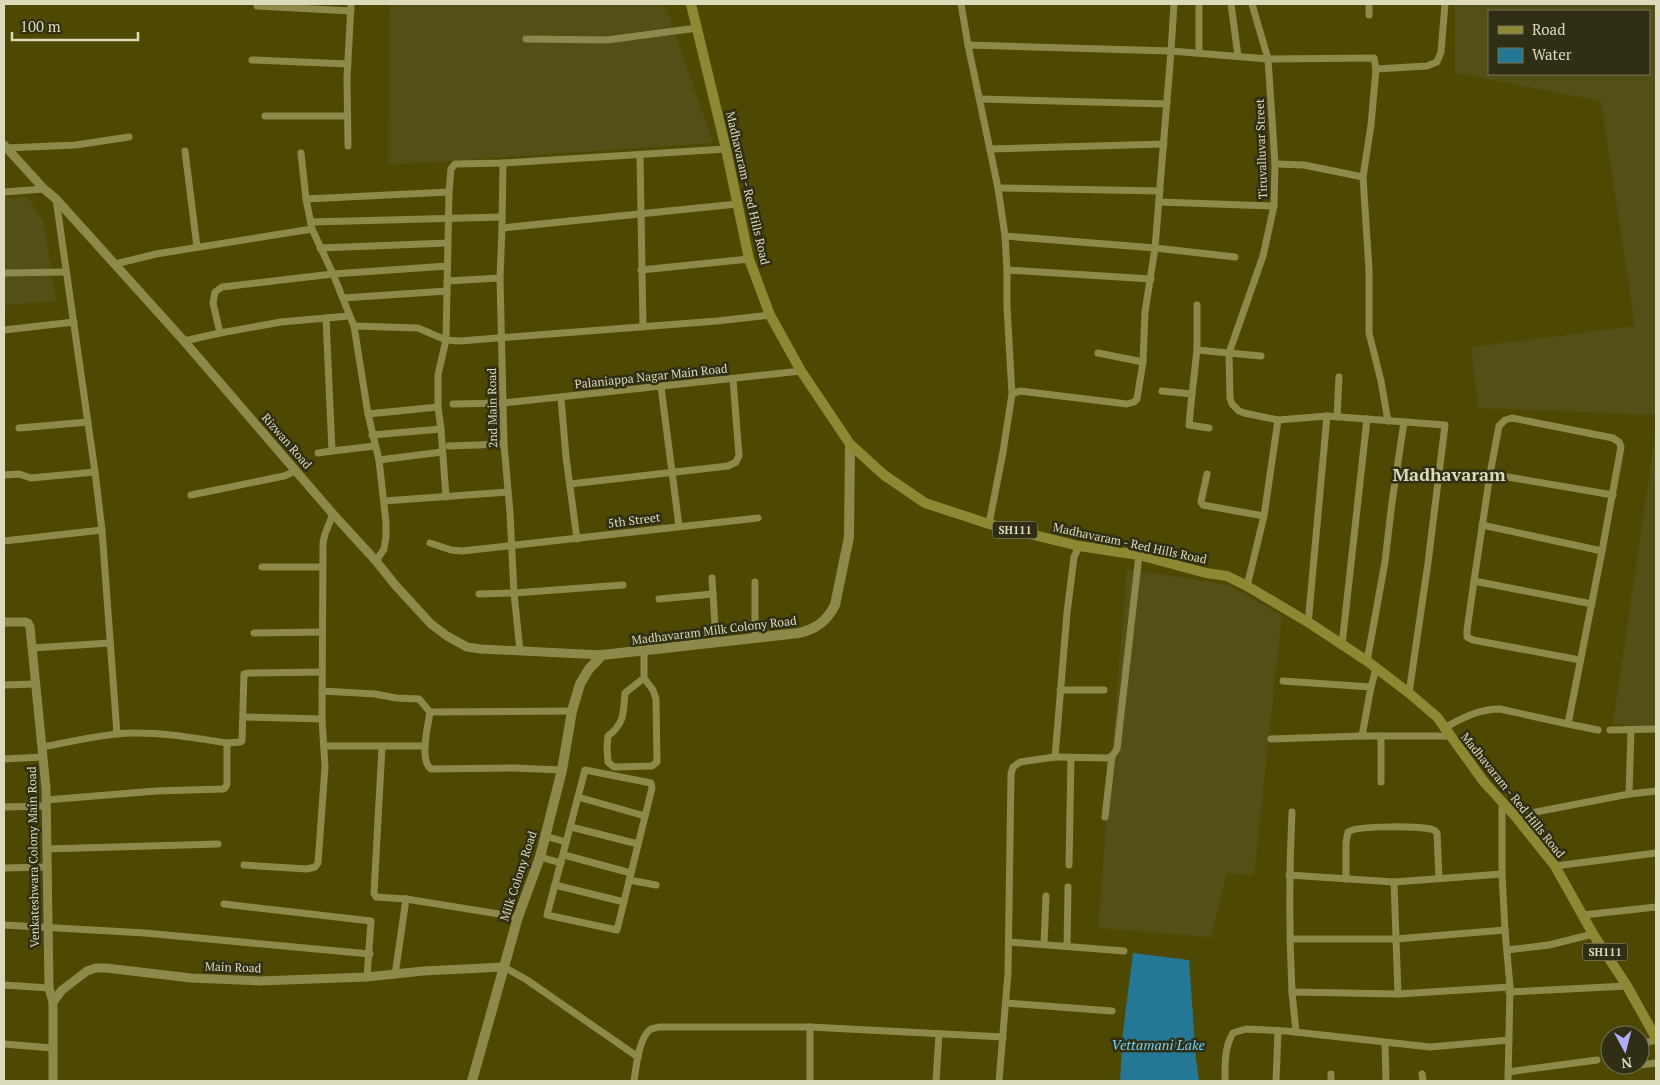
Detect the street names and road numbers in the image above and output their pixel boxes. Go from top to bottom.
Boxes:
street label: Tiruvalluvar Street [1252,98,1270,199]
street label: Madhavaram - Red Hills Road [723,110,773,266]
street label: Palaniappa Nagar Main Road [574,360,729,392]
street label: 2nd Main Road [484,368,500,448]
street label: Rizwan Road [259,410,315,472]
street label: 5th Street [607,509,662,531]
street label: Madhavaram - Red Hills Road [1052,519,1209,567]
road number: SH111 [992,522,1038,538]
street label: Madhavaram Milk Colony Road [631,612,798,648]
street label: Madhavaram - Red Hills Road [1458,729,1568,861]
street label: Venkateshwara Colony Main Road [24,766,42,948]
street label: Milk Colony Road [496,829,540,923]
road number: SH111 [1582,944,1628,960]
street label: Main Road [204,959,262,975]

